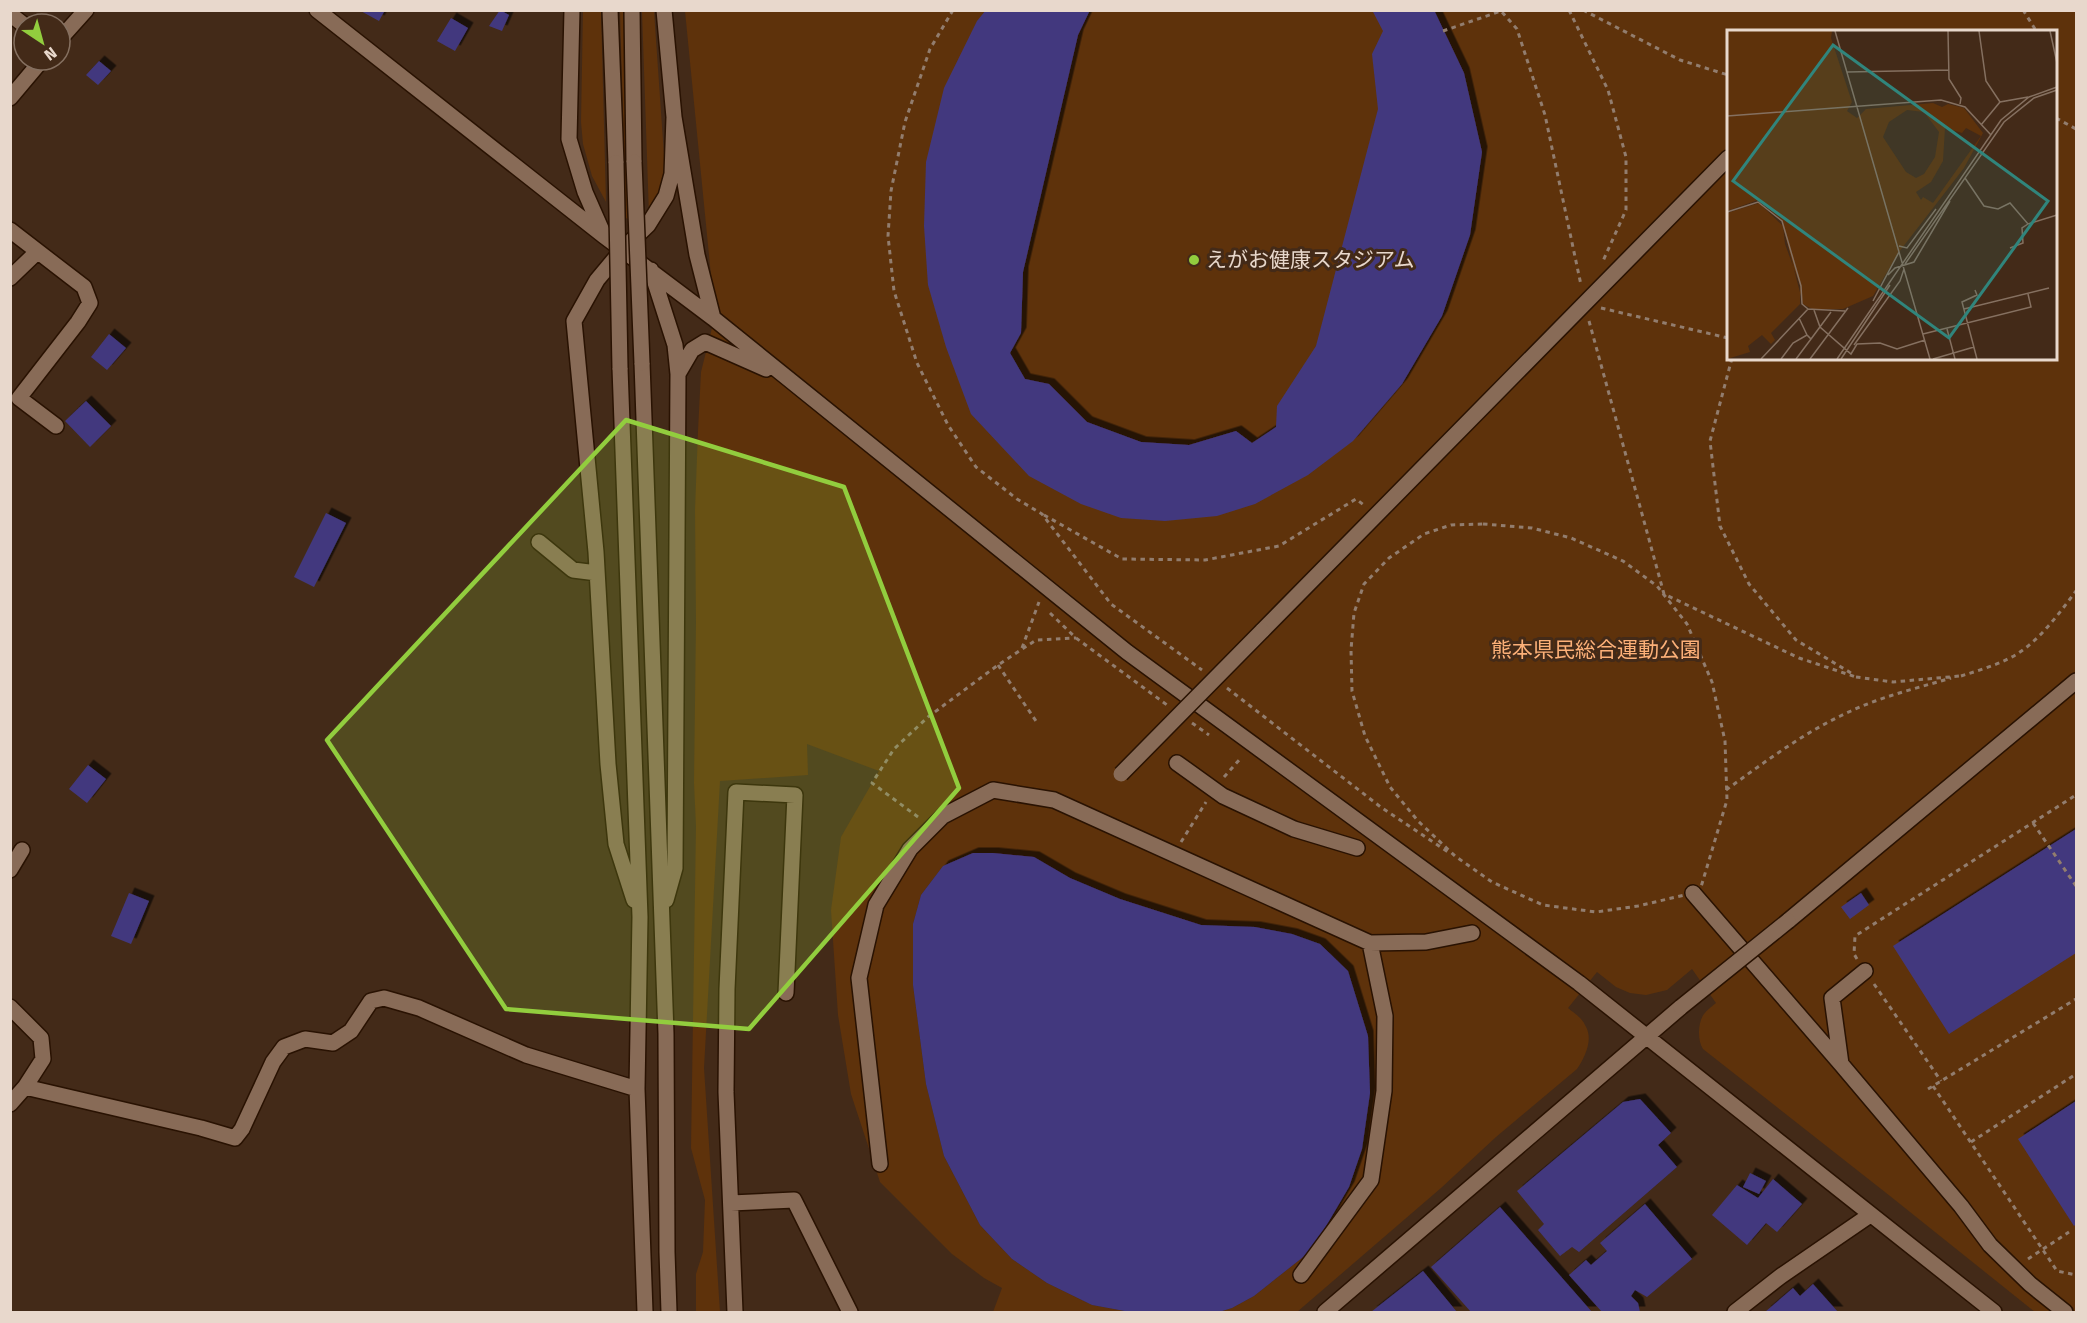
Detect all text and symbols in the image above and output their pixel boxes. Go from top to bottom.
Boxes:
north arrow [12,12,72,72]
inset map [1727,30,2057,360]
text: N [41,43,60,65]
place label: えがお健康スタジアム [1206,247,1415,273]
marker: えがお健康スタジアム [1187,253,1201,267]
park label: 熊本県民総合運動公園 [1491,637,1701,663]

